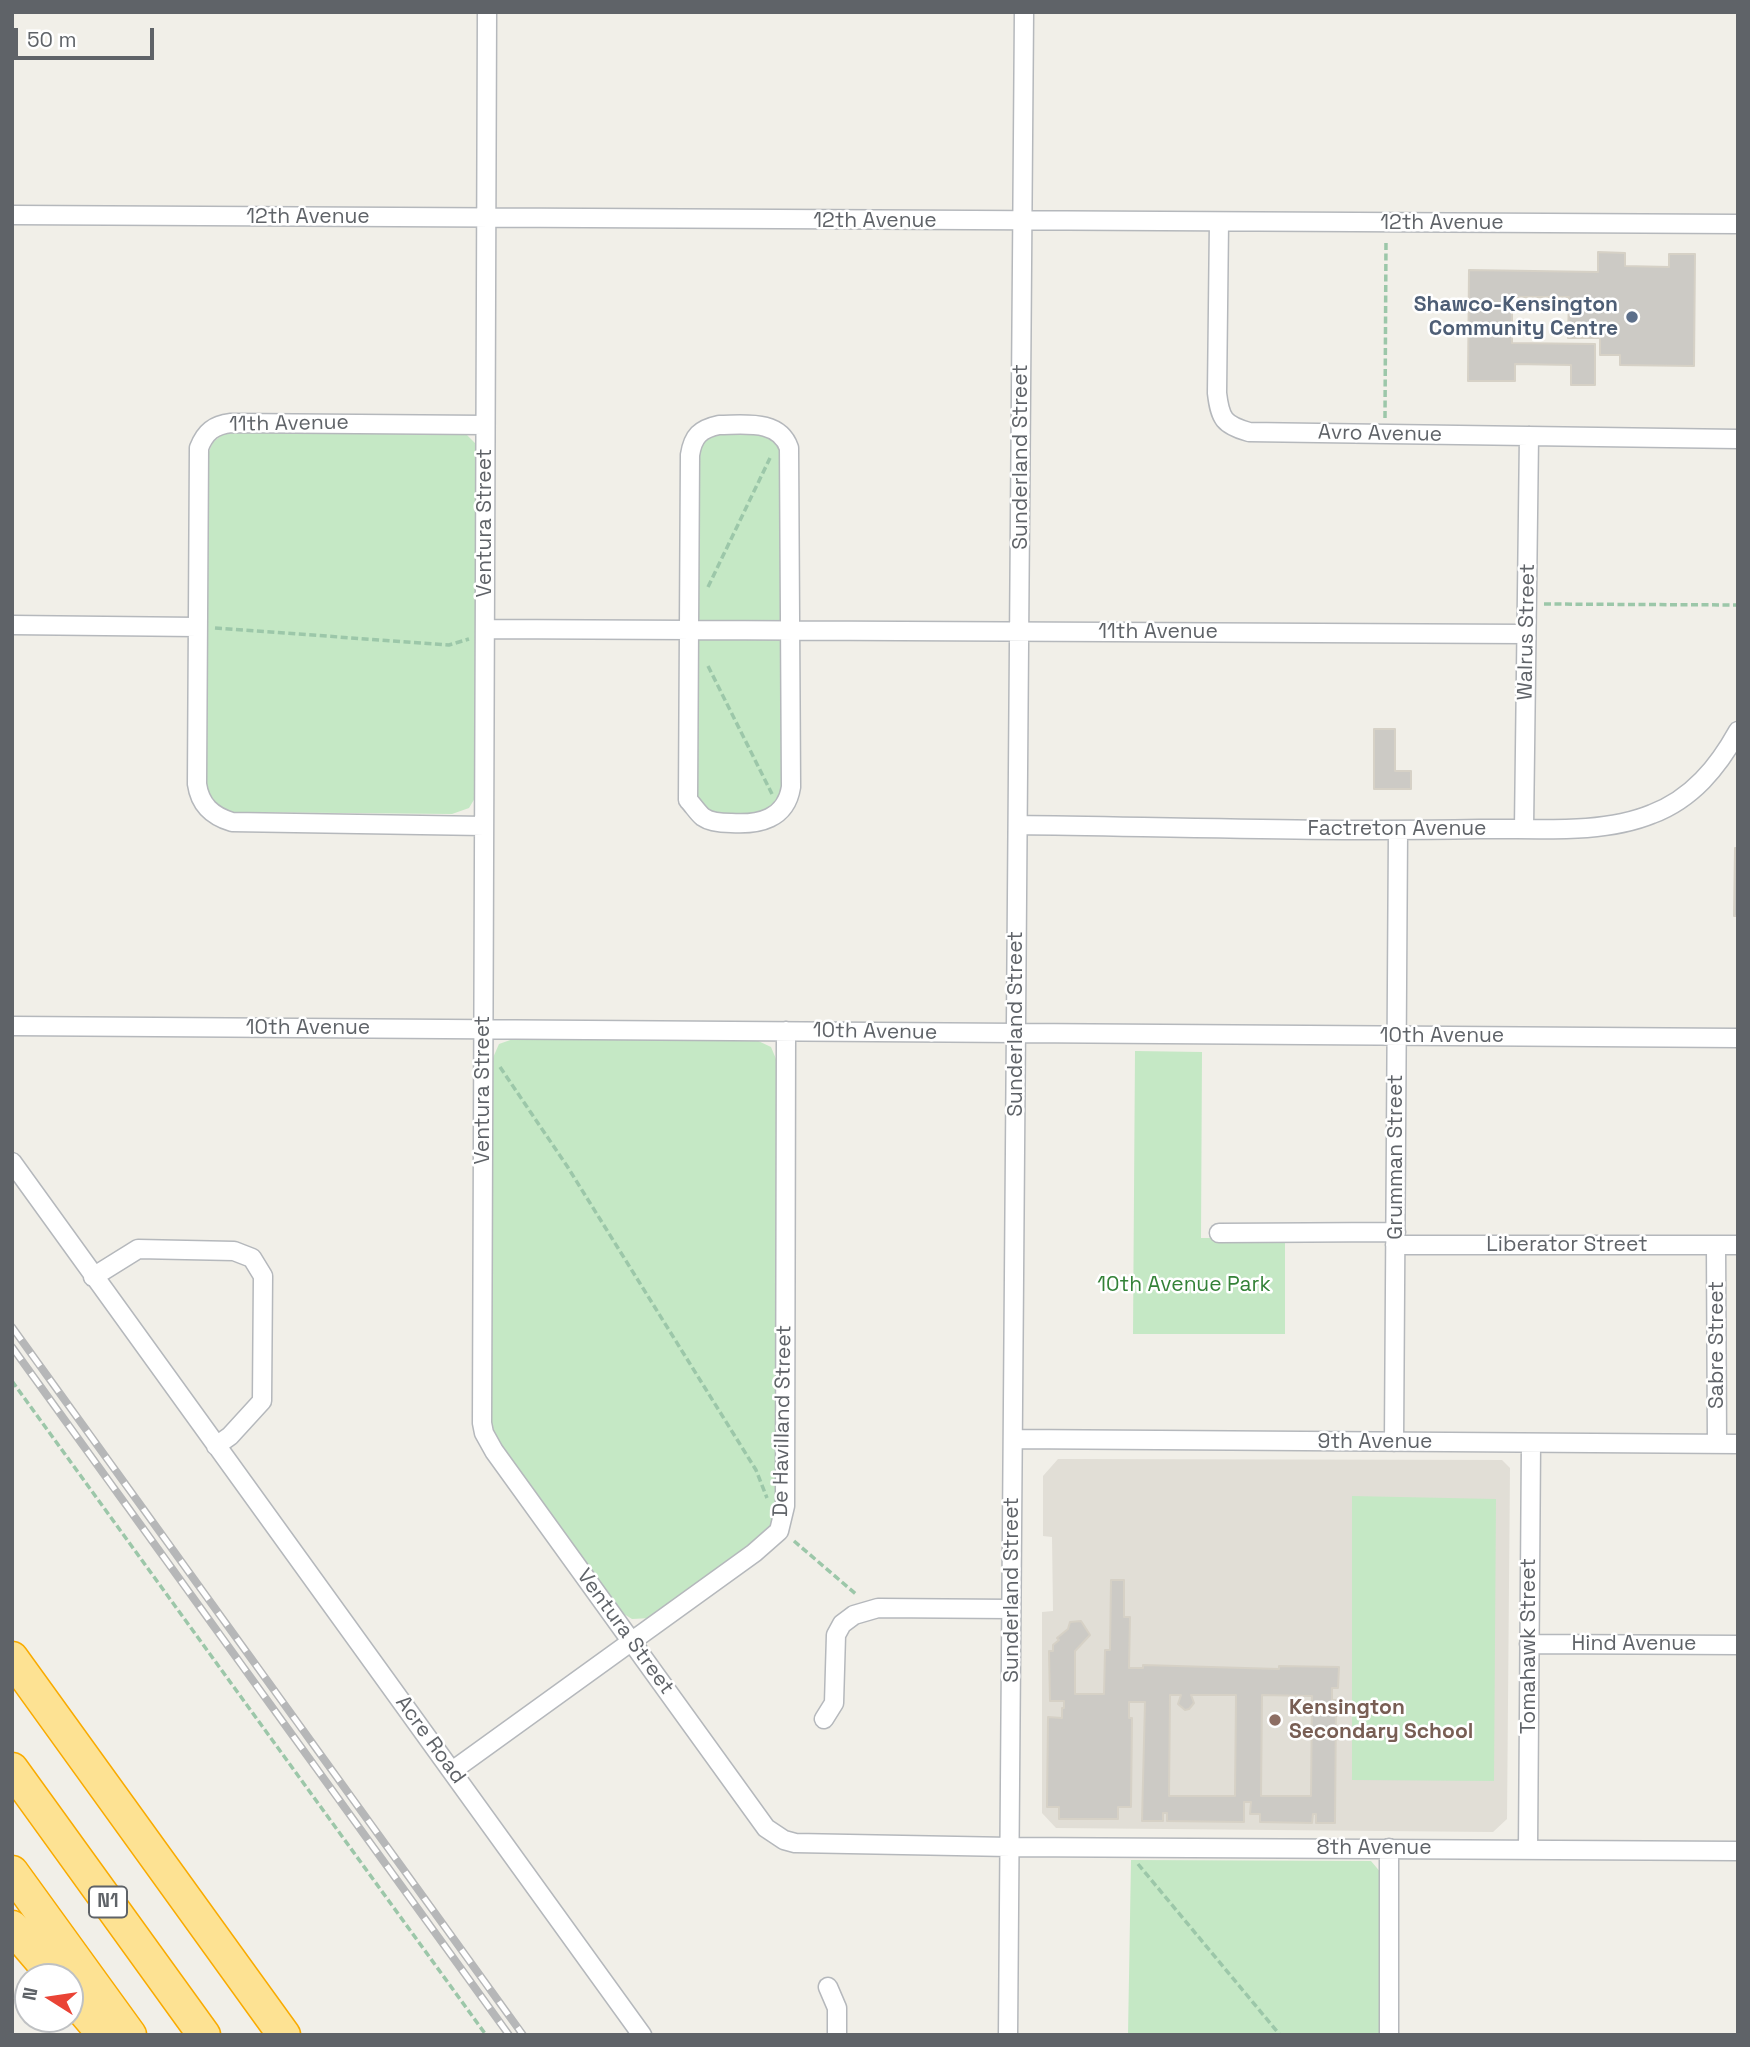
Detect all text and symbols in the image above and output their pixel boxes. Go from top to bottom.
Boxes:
scale bar [18,14,158,58]
text: 50 m [27,26,77,53]
street label: 12th Avenue [246,204,370,230]
street label: 12th Avenue [813,208,937,234]
street label: 12th Avenue [1380,210,1504,236]
place label: Shawco-Kensington Community Centre [1414,292,1618,342]
marker: Shawco-Kensington Community Centre [1624,309,1640,325]
street label: Sunderland Street [1008,364,1034,550]
street label: 11th Avenue [229,410,349,438]
street label: Avro Avenue [1318,420,1442,448]
street label: Ventura Street [472,449,498,597]
street label: Walrus Street [1513,563,1541,701]
street label: 11th Avenue [1098,619,1218,645]
street label: Factreton Avenue [1307,816,1487,842]
street label: Sunderland Street [1003,931,1029,1117]
street label: 10th Avenue [246,1015,370,1041]
street label: Ventura Street [470,1016,496,1164]
street label: 10th Avenue [813,1018,937,1046]
street label: 10th Avenue [1380,1023,1504,1049]
street label: Grumman Street [1383,1074,1409,1240]
street label: Liberator Street [1486,1232,1648,1258]
park label: 10th Avenue Park [1097,1272,1271,1298]
street label: Sabre Street [1704,1281,1730,1409]
street label: De Havilland Street [769,1325,797,1517]
street label: 9th Avenue [1318,1429,1432,1455]
street label: Sunderland Street [999,1497,1025,1683]
street label: Tomahawk Street [1516,1558,1542,1734]
street label: Ventura Street [571,1564,679,1700]
street label: Hind Avenue [1572,1631,1696,1657]
street label: Acre Road [390,1691,470,1789]
place label: Kensington Secondary School [1289,1695,1473,1745]
marker: Kensington Secondary School [1267,1712,1283,1728]
street label: 8th Avenue [1316,1835,1432,1861]
road number: N1 [89,1886,127,1918]
north arrow [14,1963,84,2033]
text: N [16,1985,43,2003]

